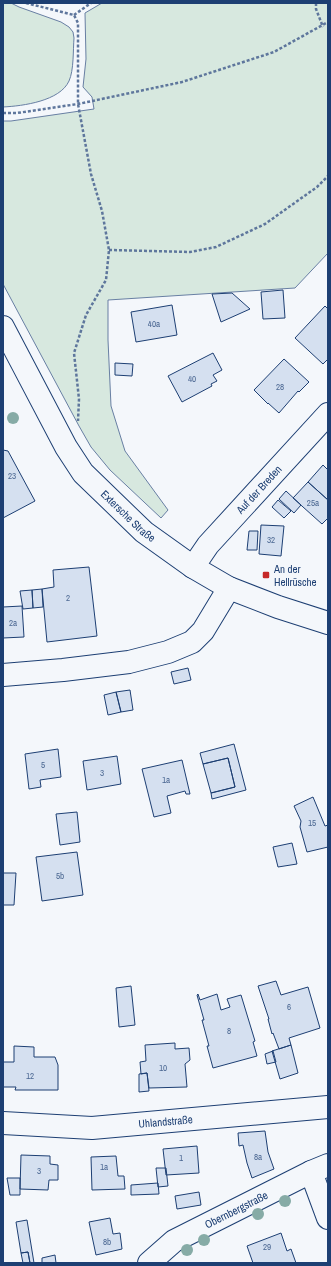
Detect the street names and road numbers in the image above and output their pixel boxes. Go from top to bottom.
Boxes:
street label: Auf der Breden [233,462,285,517]
street label: Extersche Straße [98,487,158,545]
street label: Uhlandstraße [138,1112,193,1131]
street label: Obernbergstraße [202,1188,270,1231]

